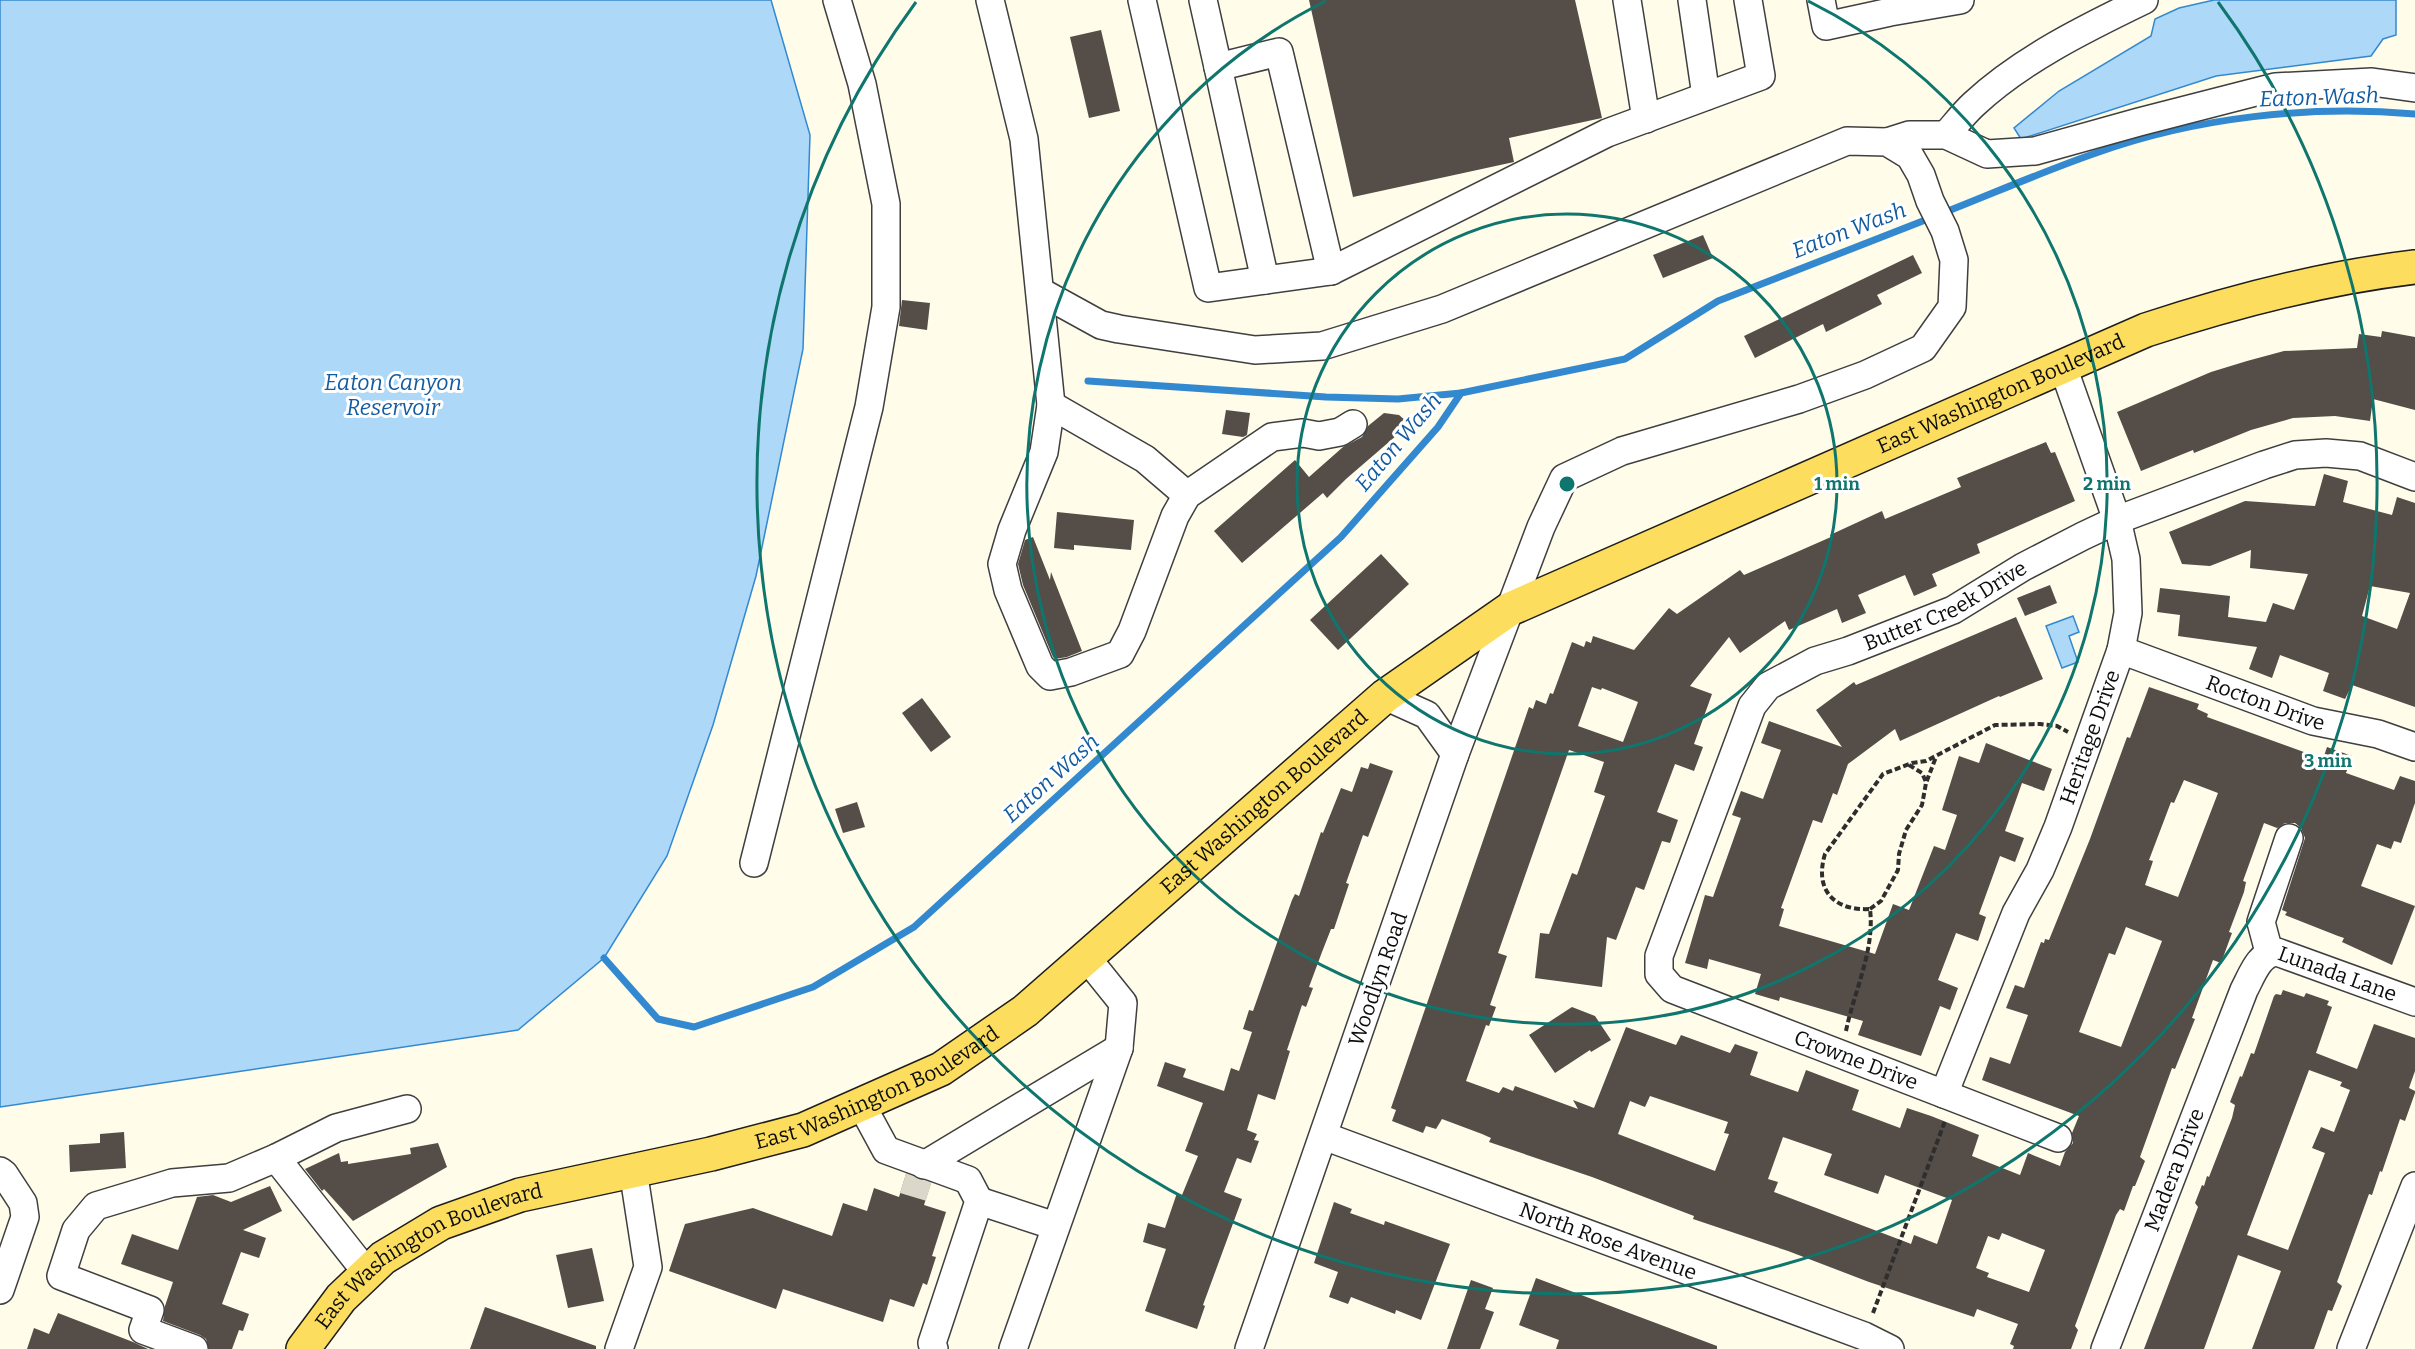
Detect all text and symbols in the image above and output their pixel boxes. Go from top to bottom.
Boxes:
water label: Eaton Wash [2259,81,2379,113]
water label: Eaton Wash [1788,196,1910,264]
street label: East Washington Boulevard [1873,328,2128,459]
water label: Eaton Canyon Reservoir [324,369,462,421]
water label: Eaton Wash [1349,387,1447,497]
text: 1 min [1814,473,1860,495]
text: 2 min [2083,473,2131,495]
centre of rings [1557,474,1577,494]
street label: Butter Creek Drive [1860,555,2031,657]
street label: Heritage Drive [2054,666,2126,808]
street label: Rocton Drive [2202,670,2327,736]
street label: East Washington Boulevard [1155,704,1373,900]
water label: Eaton Wash [997,728,1105,828]
text: 3 min [2304,750,2352,772]
street label: Woodlyn Road [1343,909,1413,1049]
street label: Lunada Lane [2274,940,2400,1007]
street label: East Washington Boulevard [752,1020,1004,1155]
street label: Crowne Drive [1790,1024,1922,1096]
street label: Madera Drive [2139,1105,2210,1235]
street label: East Washington Boulevard [309,1178,545,1334]
street label: North Rose Avenue [1516,1196,1701,1286]

